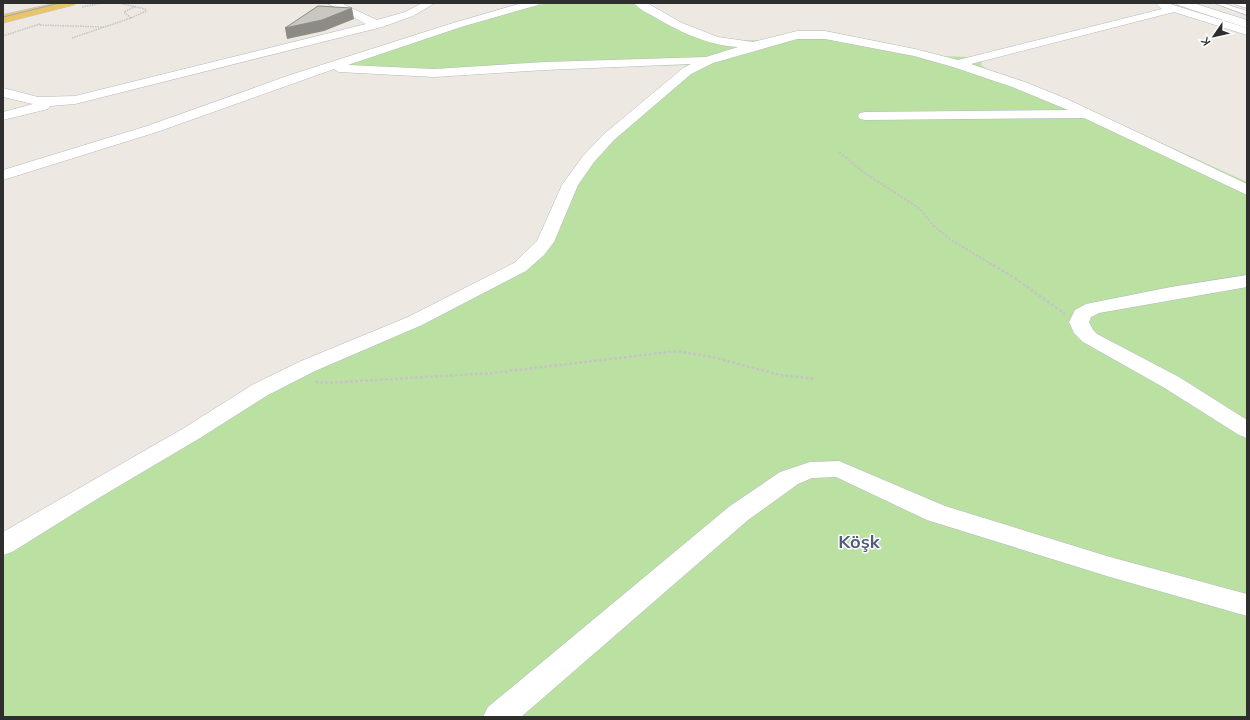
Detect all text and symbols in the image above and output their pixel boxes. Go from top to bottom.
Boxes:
north arrow [1194,16,1234,56]
text: K [1197,34,1214,49]
district label: Köşk [838,530,881,553]

